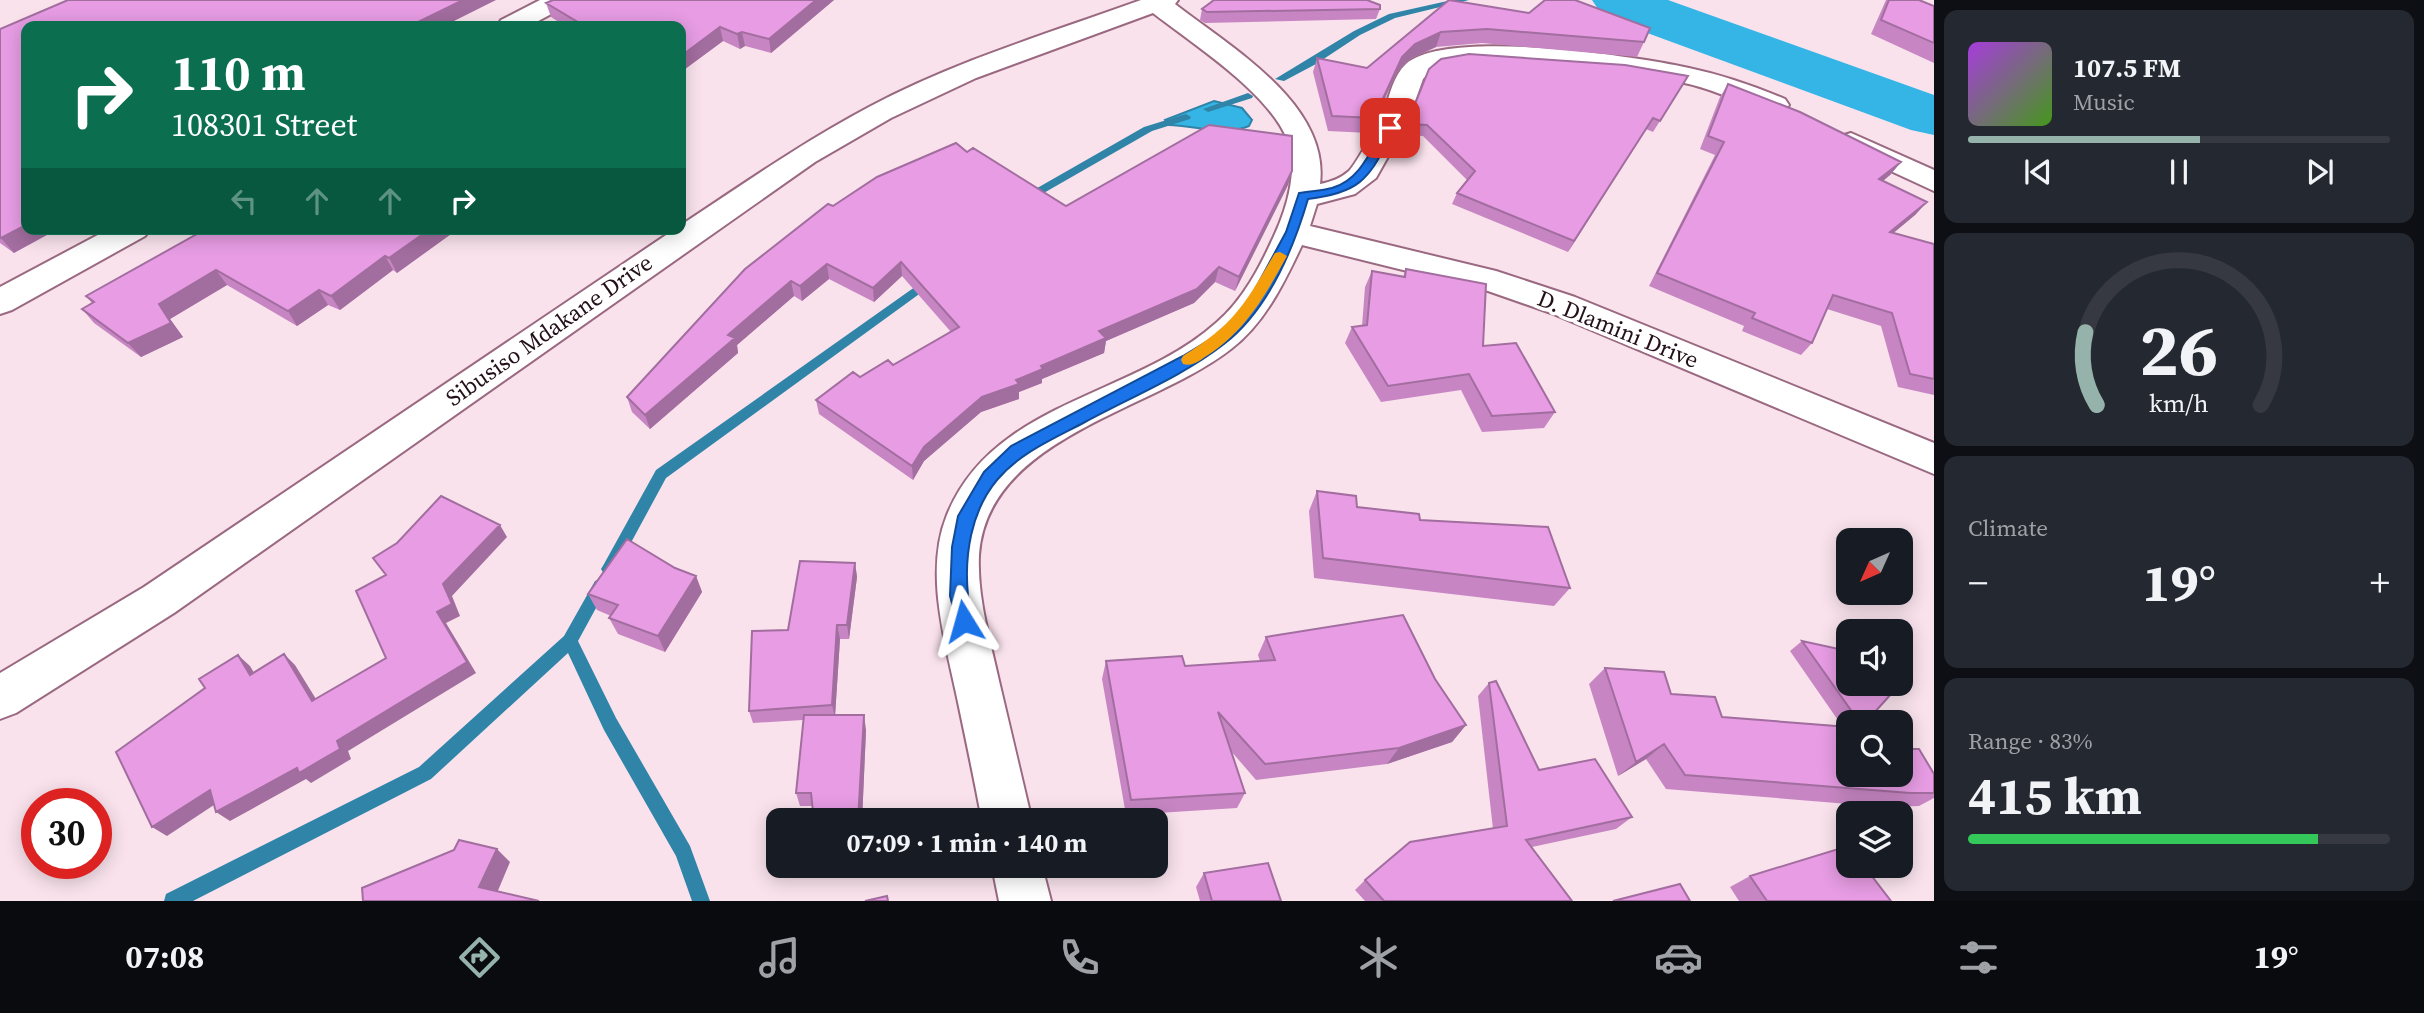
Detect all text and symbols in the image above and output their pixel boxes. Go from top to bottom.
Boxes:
text: 110 m [171,39,306,106]
icon: right [56,49,147,140]
text: 107.5 FM [2073,50,2181,86]
text: Music [2073,86,2135,118]
pin [1360,98,1420,158]
text: 108301 Street [171,103,357,147]
icon: arrive [1371,109,1409,147]
icon: previous [2019,153,2057,191]
icon: pause [2160,153,2198,191]
icon: next [2301,153,2339,191]
icon: left [225,182,263,220]
icon: ahead [298,182,336,220]
icon: ahead [371,182,409,220]
icon: right [444,182,482,220]
street label: Sibusiso Mdakane Drive [439,247,659,413]
street label: D. Dlamini Drive [1533,282,1703,376]
text: 26 [2140,301,2218,400]
text: km/h [2149,386,2209,420]
text: Climate [1968,512,2048,544]
north arrow [1836,528,1913,606]
map controls [1836,528,1913,878]
text: 19° [2142,547,2216,618]
text: − [1968,557,1988,609]
text: + [2370,557,2390,609]
position arrow [927,584,1001,658]
button: sound [1836,619,1913,696]
button: search [1836,710,1913,787]
text: Range · 83% [1968,725,2093,757]
text: 415 km [1968,760,2142,831]
speed limit sign: 30 [21,788,112,879]
button: layers [1836,801,1913,878]
text: 07:09 · 1 min · 140 m [847,825,1087,861]
icon: directions [455,933,504,982]
icon: music [755,933,804,982]
icon: phone [1055,933,1104,982]
icon: climate [1354,933,1403,982]
icon: car [1654,933,1703,982]
icon: filters [1954,933,2003,982]
text: 07:08 [125,935,204,979]
text: 19° [2253,935,2299,979]

